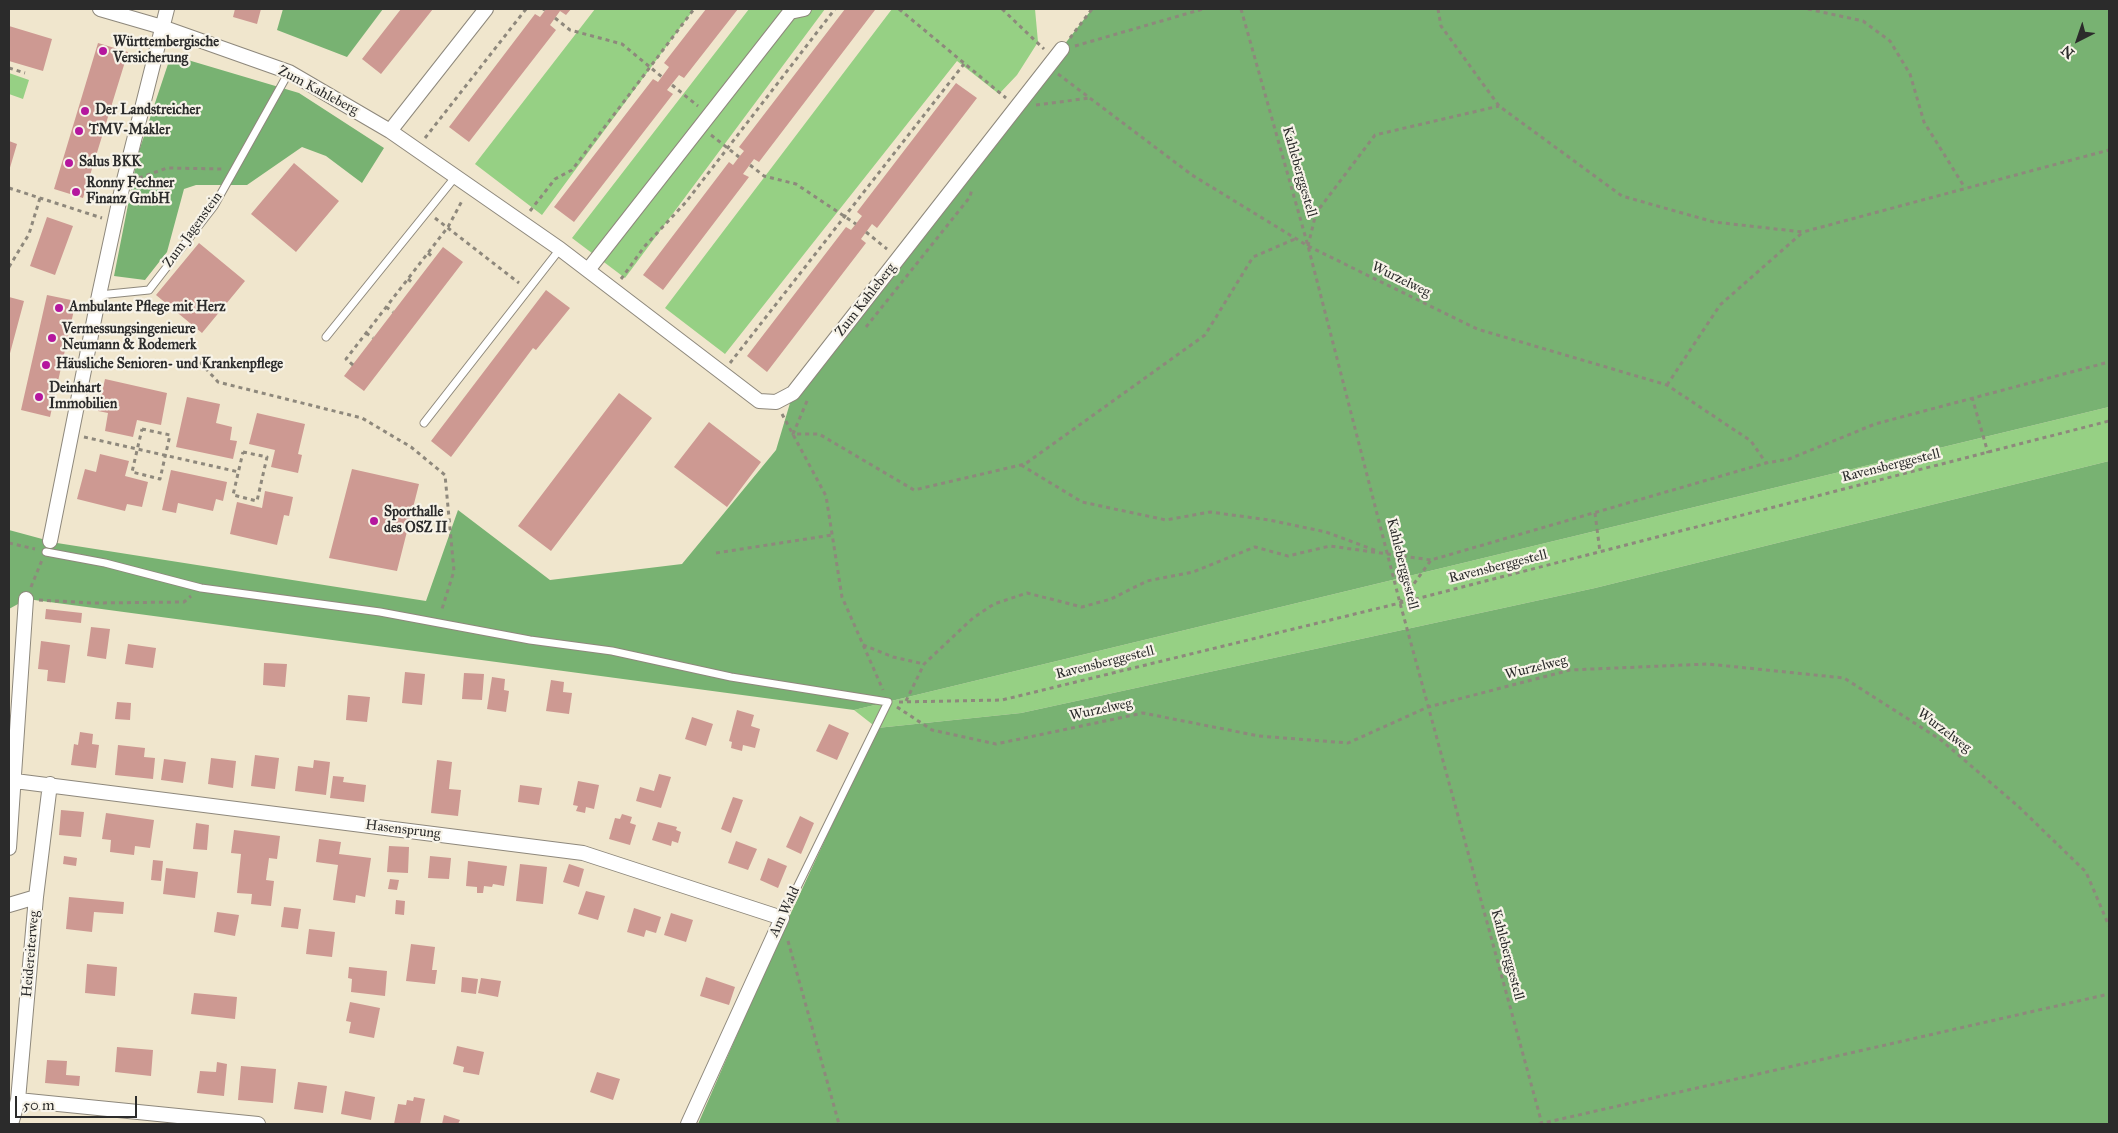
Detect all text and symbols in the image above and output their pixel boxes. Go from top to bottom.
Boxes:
north arrow [2053,15,2103,65]
place label: Württembergische Versicherung [113,35,219,68]
text: N [2058,41,2078,62]
marker: Württembergische Versicherung [97,45,109,57]
street label: Zum Kahleberg [275,63,361,119]
place label: Der Landstreicher [95,103,201,119]
marker: Der Landstreicher [79,105,91,117]
place label: TMV-Makler [89,123,170,139]
marker: TMV-Makler [73,125,85,137]
street label: Kahleberggestell [1278,125,1320,219]
place label: Salus BKK [79,155,141,171]
marker: Salus BKK [63,157,75,169]
place label: Ronny Fechner Finanz GmbH [86,176,174,208]
marker: Ronny Fechner Finanz GmbH [70,186,82,198]
street label: Zum Jagenstein [160,189,226,271]
street label: Wurzelweg [1369,259,1433,301]
street label: Zum Kahleberg [832,260,900,340]
place label: Ambulante Pflege mit Herz [69,300,226,316]
marker: Ambulante Pflege mit Herz [53,302,65,314]
place label: Vermessungsingenieure Neumann & Rodemerk [62,322,197,354]
marker: Vermessungsingenieure Neumann & Rodemerk [46,332,58,344]
place label: Häusliche Senioren- und Krankenpflege [56,357,283,373]
marker: Häusliche Senioren- und Krankenpflege [40,359,52,371]
place label: Deinhart Immobilien [49,381,117,414]
marker: Deinhart Immobilien [33,391,45,403]
street label: Ravensberggestell [1840,446,1942,486]
place label: Sporthalle des OSZ II [384,505,447,538]
marker: Sporthalle des OSZ II [368,515,380,527]
street label: Kahleberggestell [1383,517,1421,611]
street label: Ravensberggestell [1447,547,1549,587]
street label: Ravensberggestell [1054,643,1156,683]
street label: Wurzelweg [1503,652,1569,684]
street label: Wurzelweg [1068,695,1134,725]
street label: Wurzelweg [1914,705,1974,757]
street label: Hasensprung [365,817,441,843]
street label: Am Wald [766,884,804,940]
street label: Kahleberggestell [1487,908,1527,1002]
street label: Heidereiterweg [19,910,43,998]
scale bar [18,1086,140,1118]
text: 50 m [23,1096,55,1114]

